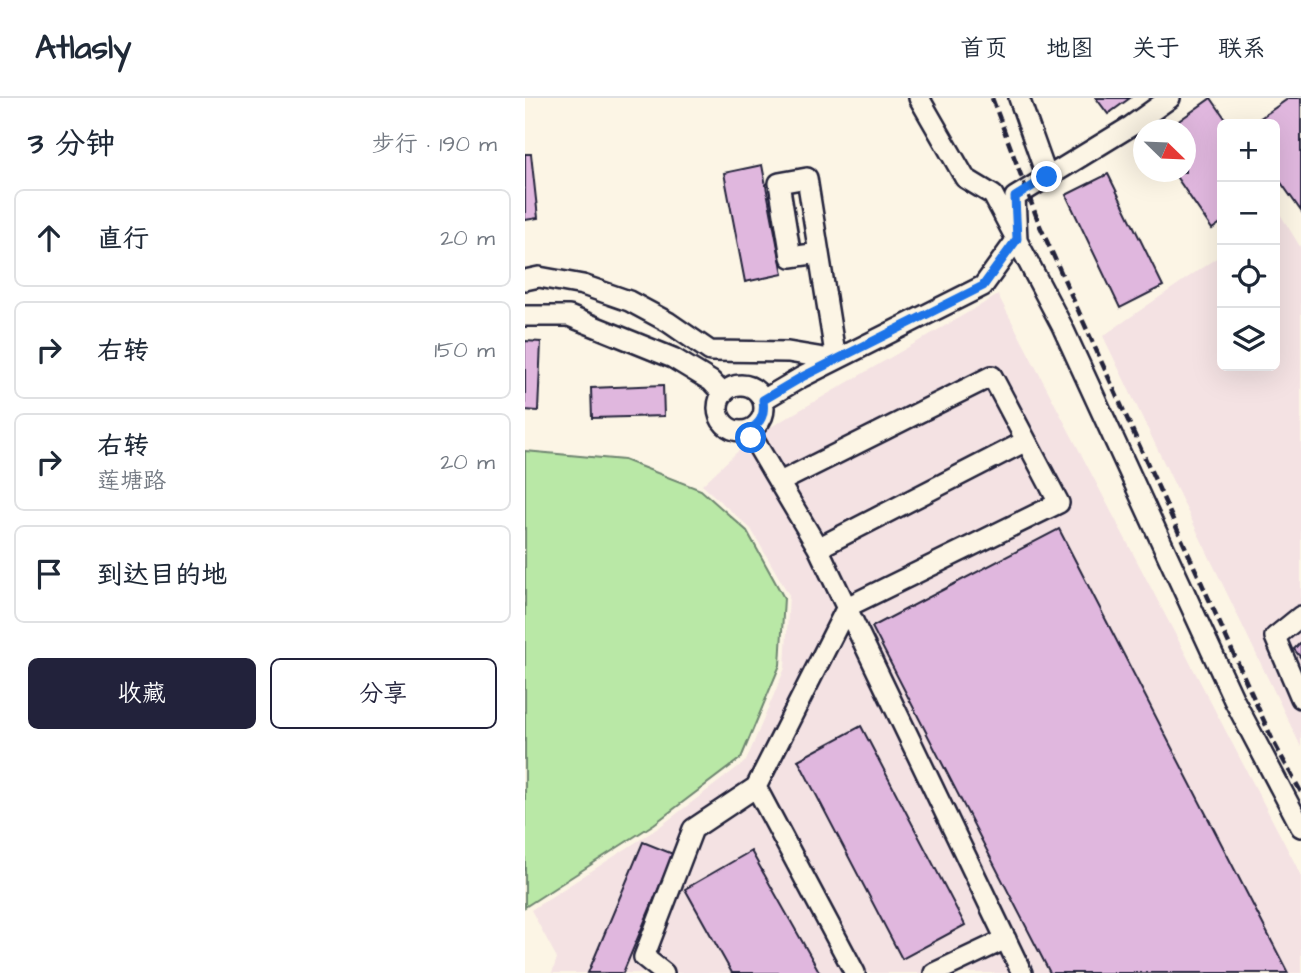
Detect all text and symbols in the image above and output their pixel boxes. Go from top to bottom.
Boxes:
text: Atlasly [35,25,131,71]
text: 首页 [960,32,1008,66]
text: 地图 [1046,32,1094,66]
text: 关于 [1132,32,1180,66]
text: 联系 [1218,32,1266,66]
north arrow [1133,119,1196,182]
map controls [1217,119,1280,371]
button: + [1217,119,1280,182]
text: 3 分钟 [28,123,115,165]
text: 步行 · 190 m [372,128,497,160]
route end [1031,161,1062,192]
button: − [1217,182,1280,245]
icon: ahead [30,219,68,257]
text: 直行 [97,221,149,257]
text: 20 m [440,222,495,254]
button: locate [1217,245,1280,308]
button: layers [1217,308,1280,371]
icon: right [30,331,68,369]
text: 右转 [97,333,149,369]
text: 150 m [434,334,495,366]
route start [735,422,766,453]
text: 右转 [97,428,149,464]
icon: right [30,443,68,481]
text: 20 m [440,446,495,478]
text: 莲塘路 [97,465,166,497]
icon: arrive [30,555,68,593]
text: 到达目的地 [97,557,227,593]
button: 收藏 [28,658,256,729]
button: 分享 [270,658,497,729]

